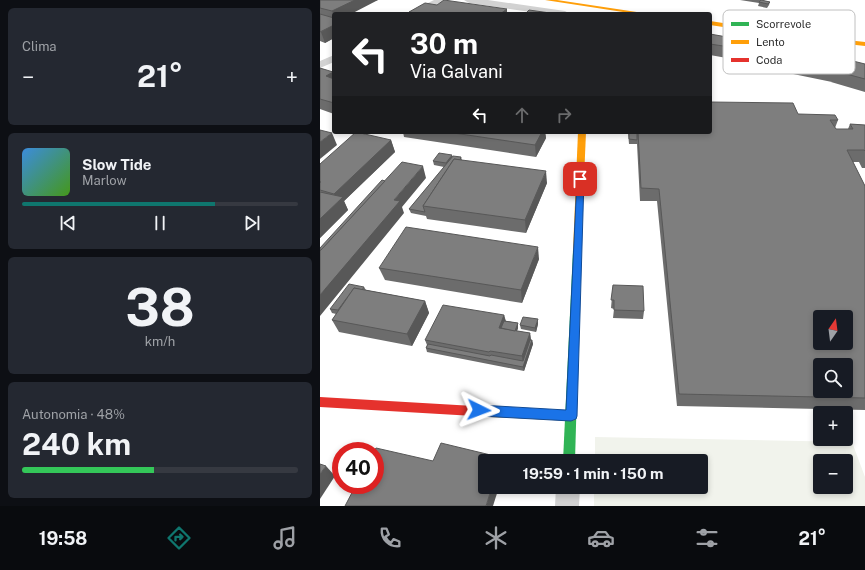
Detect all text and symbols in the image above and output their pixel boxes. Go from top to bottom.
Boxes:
legend [723,10,855,74]
text: Scorrevole [756,18,811,30]
text: 30 m [410,27,478,60]
icon: left [344,28,396,80]
text: Lento [756,36,785,48]
text: Clima [22,39,57,54]
text: Coda [756,54,782,66]
text: 21° [137,58,183,94]
text: Via Galvani [410,61,503,82]
text: − [22,64,34,90]
text: + [286,64,298,90]
icon: left [469,104,491,126]
icon: ahead [511,104,533,126]
icon: right [553,104,575,126]
text: Slow Tide [82,156,151,173]
pin [563,162,597,196]
icon: arrive [569,168,591,190]
text: Marlow [82,173,127,188]
icon: previous [57,212,79,234]
icon: pause [149,212,171,234]
icon: next [241,212,263,234]
text: 38 [125,277,195,338]
north arrow [813,310,853,350]
map controls [813,310,853,494]
text: km/h [145,334,175,349]
button: search [813,358,853,398]
position arrow [458,389,500,431]
button: + [813,406,853,446]
text: Autonomia · 48% [22,407,125,422]
text: 240 km [22,426,131,462]
speed limit sign: 40 [332,442,384,494]
button: − [813,454,853,494]
text: 19:59 · 1 min · 150 m [523,465,663,482]
icon: directions [165,524,193,552]
icon: music [271,524,299,552]
icon: phone [376,524,404,552]
icon: climate [482,524,510,552]
icon: car [587,524,615,552]
icon: filters [693,524,721,552]
text: 19:58 [39,528,87,549]
text: 21° [798,528,826,549]

